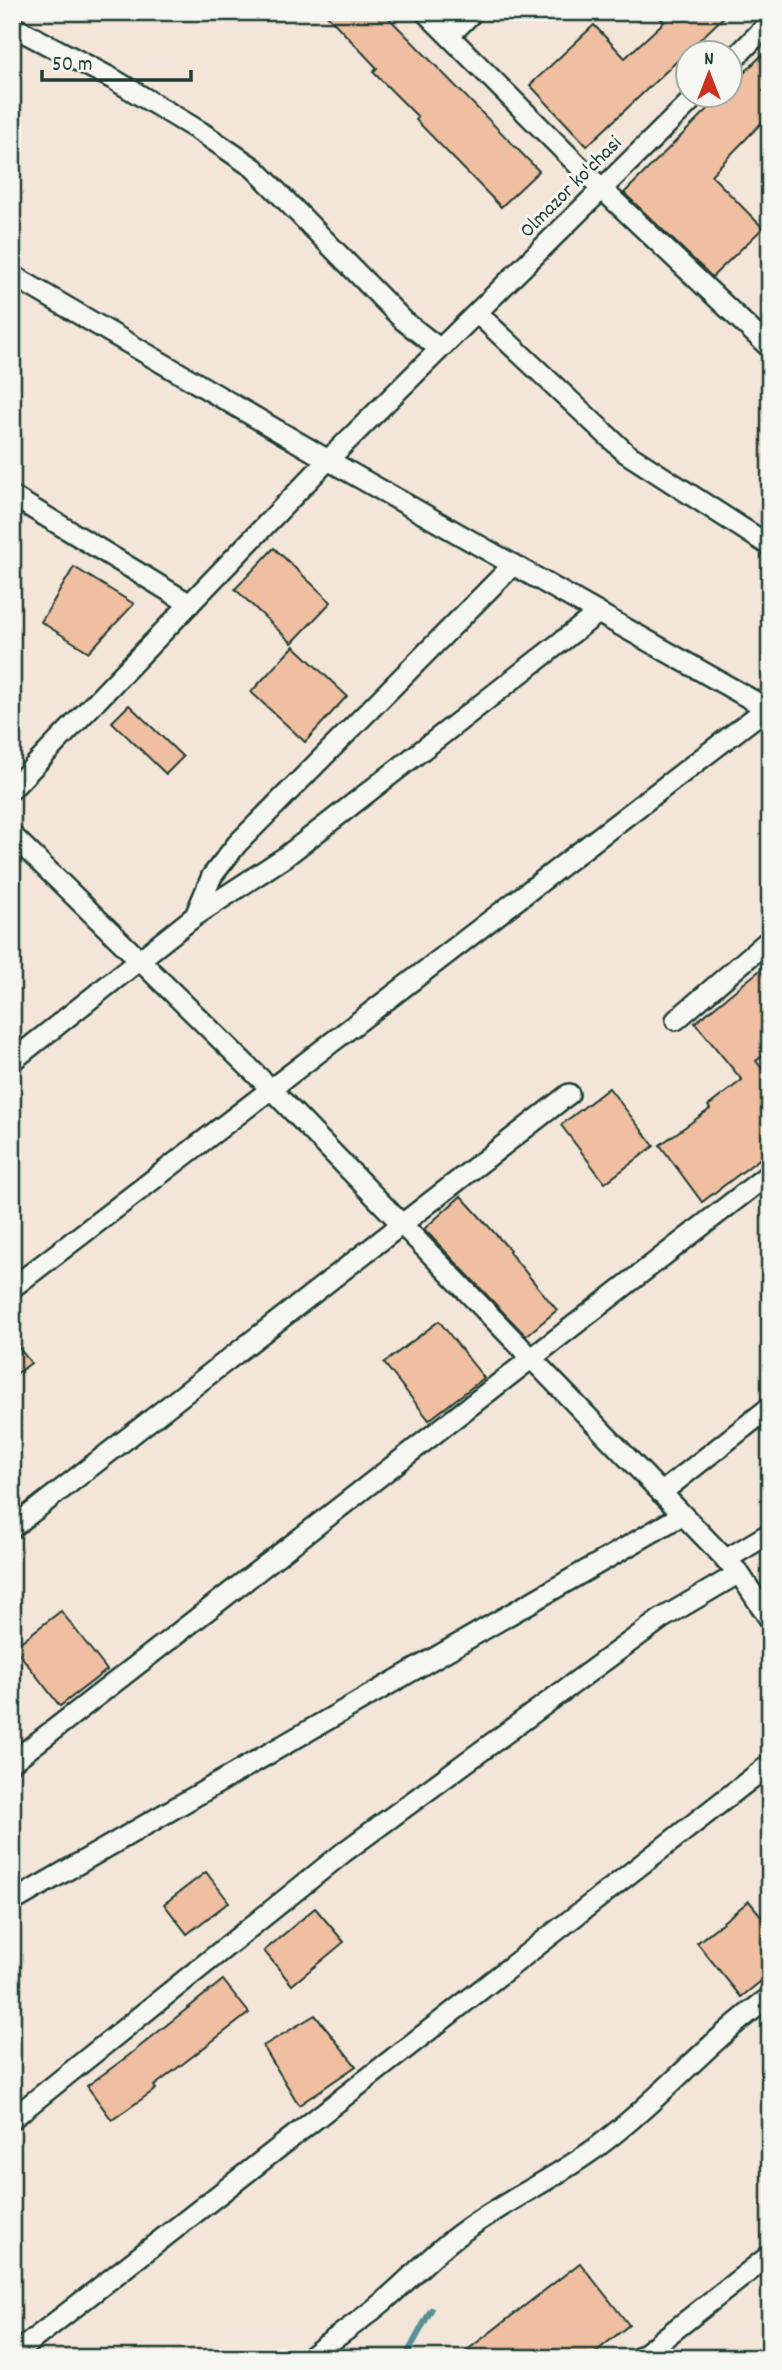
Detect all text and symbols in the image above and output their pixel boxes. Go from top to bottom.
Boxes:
scale bar [42,38,191,82]
north arrow [674,38,744,108]
text: N [704,47,714,74]
text: 50 m [52,51,92,81]
street label: Olmazor ko'chasi [514,130,630,246]

